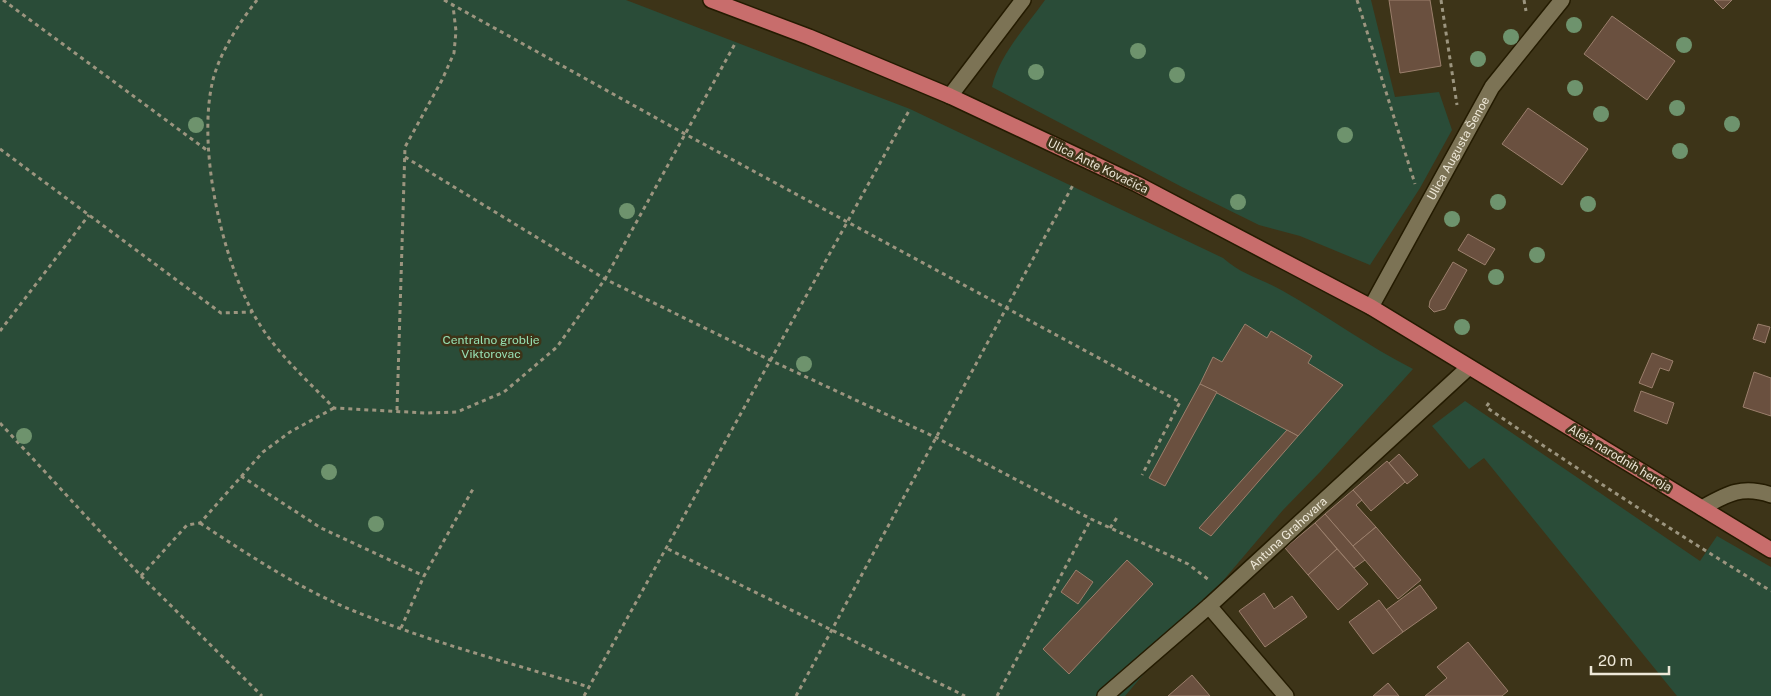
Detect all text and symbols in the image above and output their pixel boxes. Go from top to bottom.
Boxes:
street label: Ulica Augusta Šenoe [1424,94,1492,203]
street label: Ulica Ante Kovačića [1046,136,1150,196]
park label: Centralno groblje Viktorovac [442,333,540,361]
street label: Aleja narodnih heroja [1566,422,1674,494]
street label: Antuna Grahovara [1246,494,1330,572]
scale bar [1591,644,1668,676]
text: 20 m [1598,652,1633,669]

